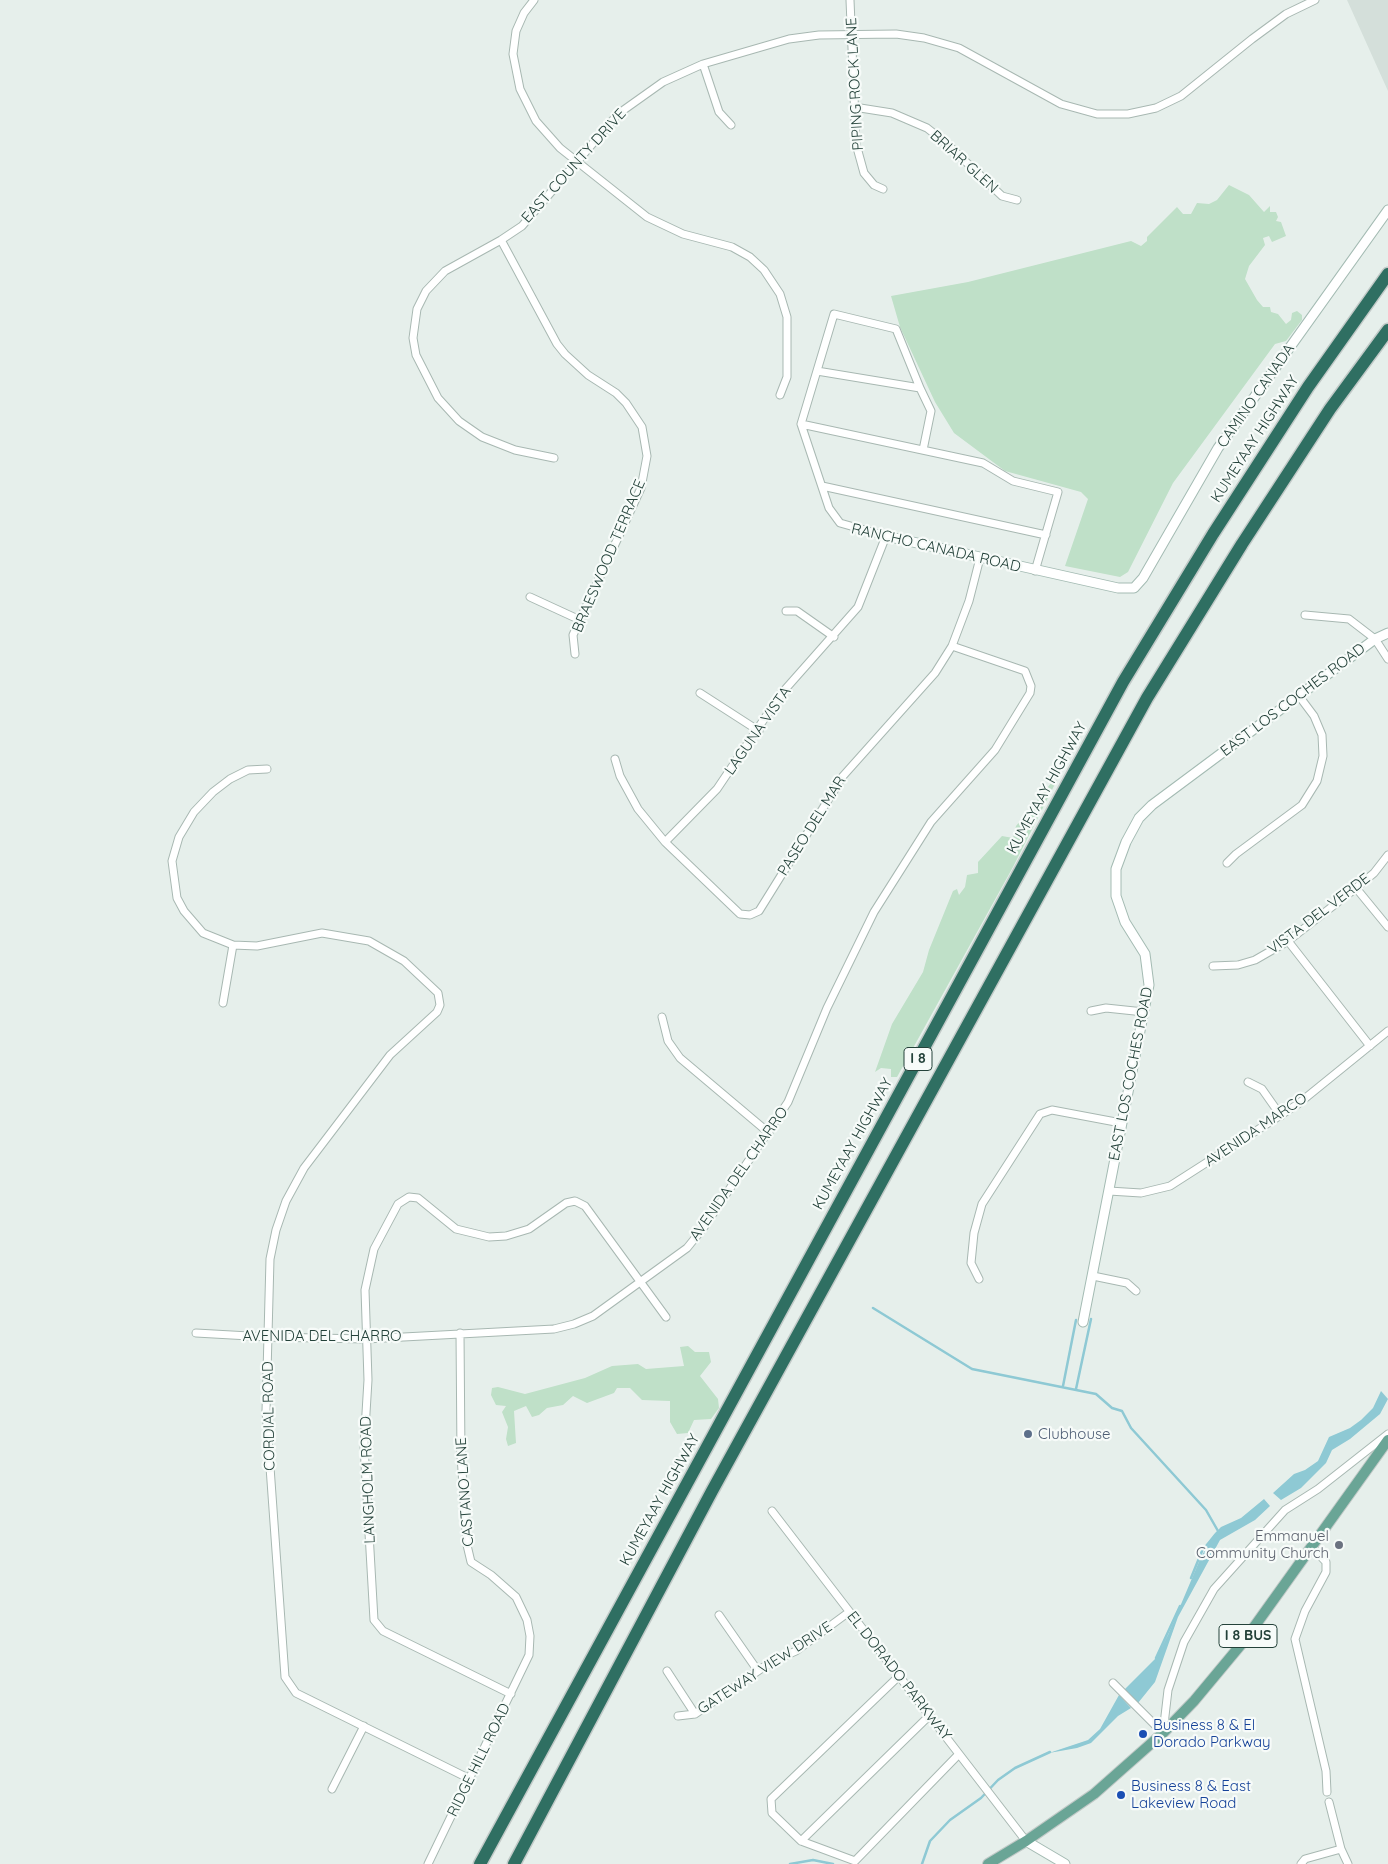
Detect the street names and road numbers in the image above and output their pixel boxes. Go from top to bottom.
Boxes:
street label: PIPING ROCK LANE [843,17,867,151]
street label: EAST COUNTY DRIVE [518,105,630,227]
street label: BRIAR GLEN [926,127,1002,197]
street label: CAMINO CANADA [1213,341,1299,451]
street label: KUMEYAAY HIGHWAY [1207,372,1303,506]
street label: BRAESWOOD TERRACE [569,477,649,635]
street label: RANCHO CANADA ROAD [850,520,1022,576]
street label: EAST LOS COCHES ROAD [1217,640,1369,760]
street label: LAGUNA VISTA [721,683,795,779]
street label: KUMEYAAY HIGHWAY [1003,719,1091,857]
street label: PASEO DEL MAR [774,773,850,879]
street label: VISTA DEL VERDE [1264,870,1374,958]
street label: EAST LOS COCHES ROAD [1105,986,1157,1162]
road number: I 8 [904,1048,932,1070]
street label: KUMEYAAY HIGHWAY [809,1075,897,1213]
street label: AVENIDA MARCO [1202,1089,1310,1171]
street label: AVENIDA DEL CHARRO [686,1104,792,1244]
street label: AVENIDA DEL CHARRO [242,1327,402,1345]
street label: CORDIAL ROAD [259,1361,279,1471]
street label: LANGHOLM ROAD [357,1416,379,1544]
street label: KUMEYAAY HIGHWAY [616,1431,704,1569]
street label: CASTANO LANE [452,1437,478,1547]
street label: EL DORADO PARKWAY [843,1608,955,1744]
street label: GATEWAY VIEW DRIVE [694,1618,836,1718]
road number: I 8 BUS [1219,1624,1277,1648]
street label: RIDGE HILL ROAD [444,1700,514,1820]

